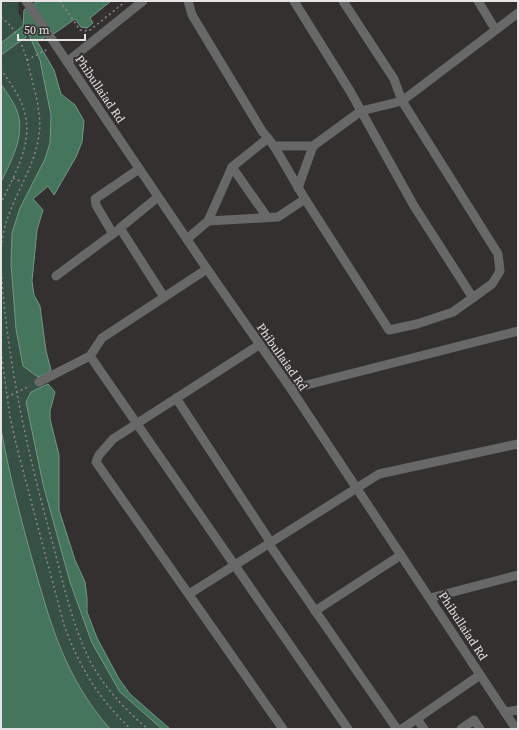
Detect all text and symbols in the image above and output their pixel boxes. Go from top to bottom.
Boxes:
scale bar [18,16,85,42]
text: 50 m [24,22,50,38]
street label: Phibullaiad Rd [71,52,129,126]
street label: Phibullaiad Rd [253,320,311,394]
street label: Phibullaiad Rd [435,589,491,663]

